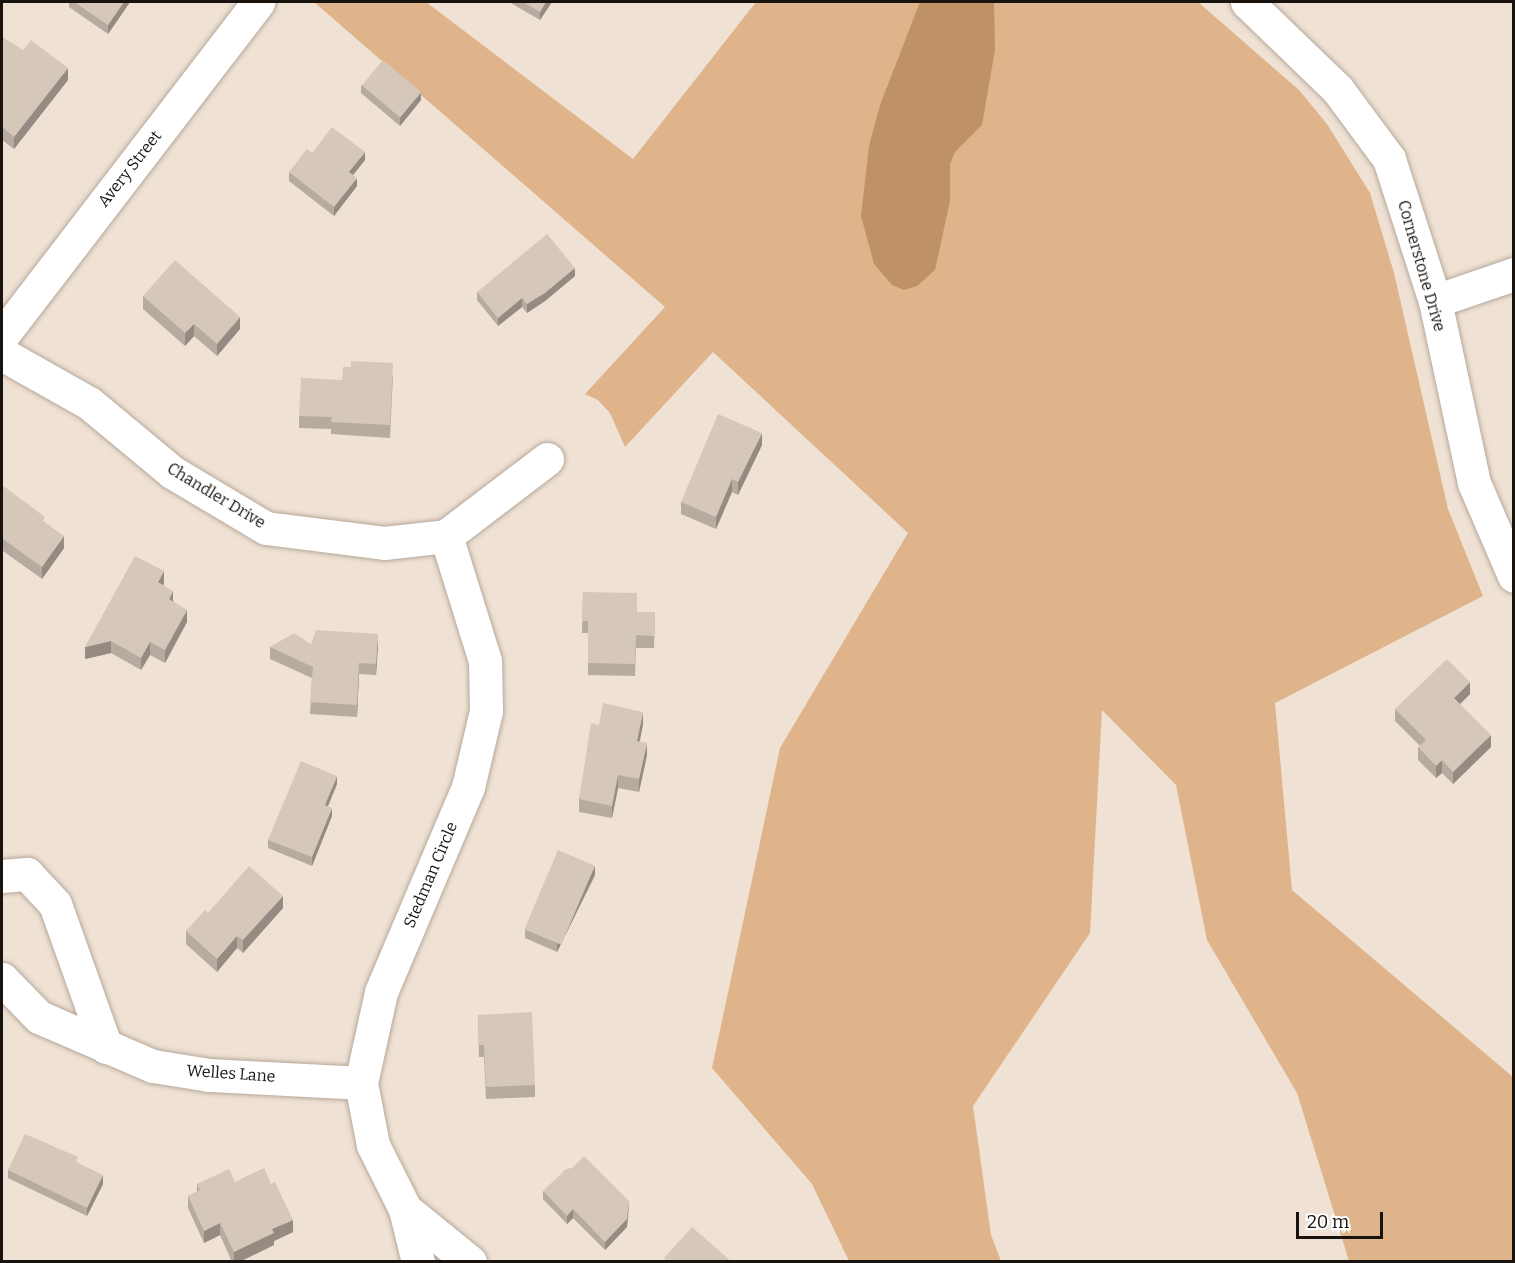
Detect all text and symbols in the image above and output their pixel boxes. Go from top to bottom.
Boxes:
street label: Avery Street [94,127,166,211]
street label: Cornerstone Drive [1393,198,1449,334]
street label: Chandler Drive [163,459,269,533]
street label: Stedman Circle [400,819,462,931]
street label: Welles Lane [186,1061,276,1087]
scale bar [1299,1200,1386,1238]
text: 20 m [1307,1211,1349,1233]

